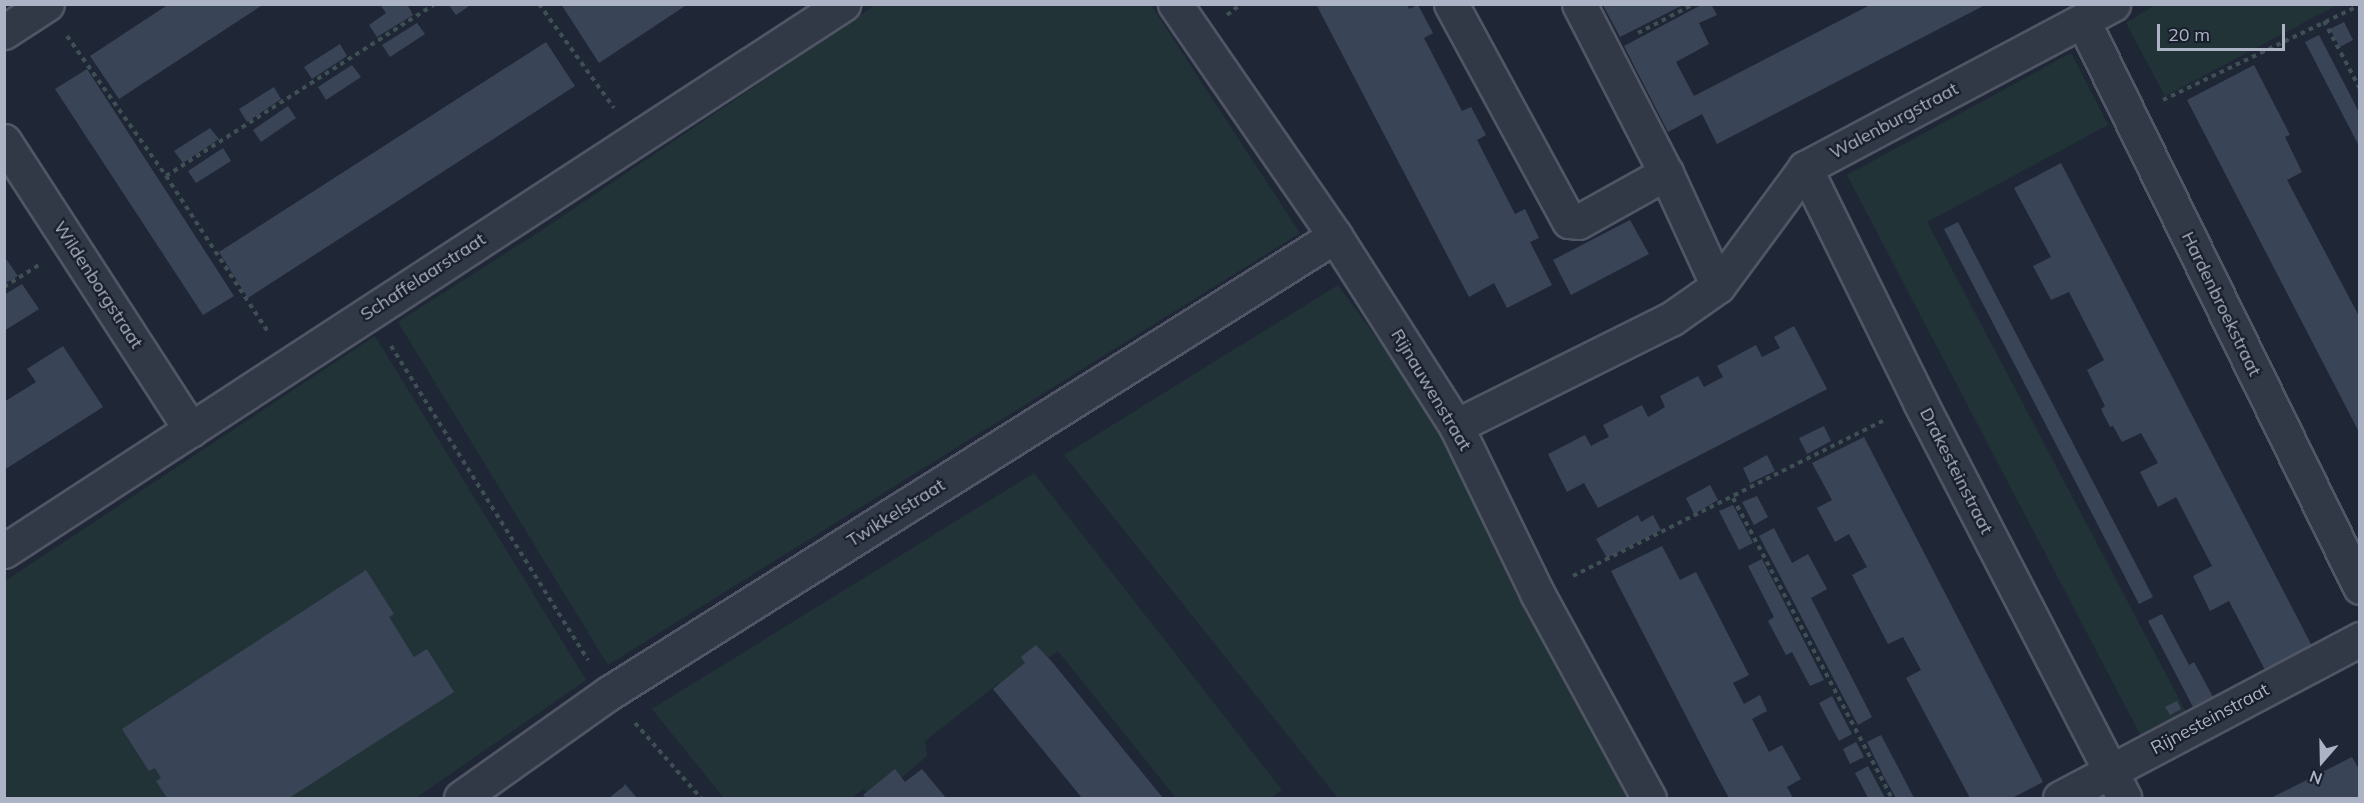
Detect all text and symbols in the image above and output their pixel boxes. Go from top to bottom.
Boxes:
scale bar [2160,12,2288,50]
text: 20 m [2168,23,2210,46]
street label: Walenburgstraat [1826,78,1962,164]
street label: Wildenborgstraat [49,217,147,353]
street label: Hardenbroekstraat [2177,228,2265,380]
street label: Schaffelaarstraat [356,229,490,325]
street label: Rijnauwenstraat [1386,325,1476,455]
street label: Drakesteinstraat [1915,404,1997,538]
street label: Twikkelstraat [843,474,949,552]
street label: Rijnesteinstraat [2147,679,2273,759]
north arrow [2292,731,2352,791]
text: N [2307,766,2325,789]

